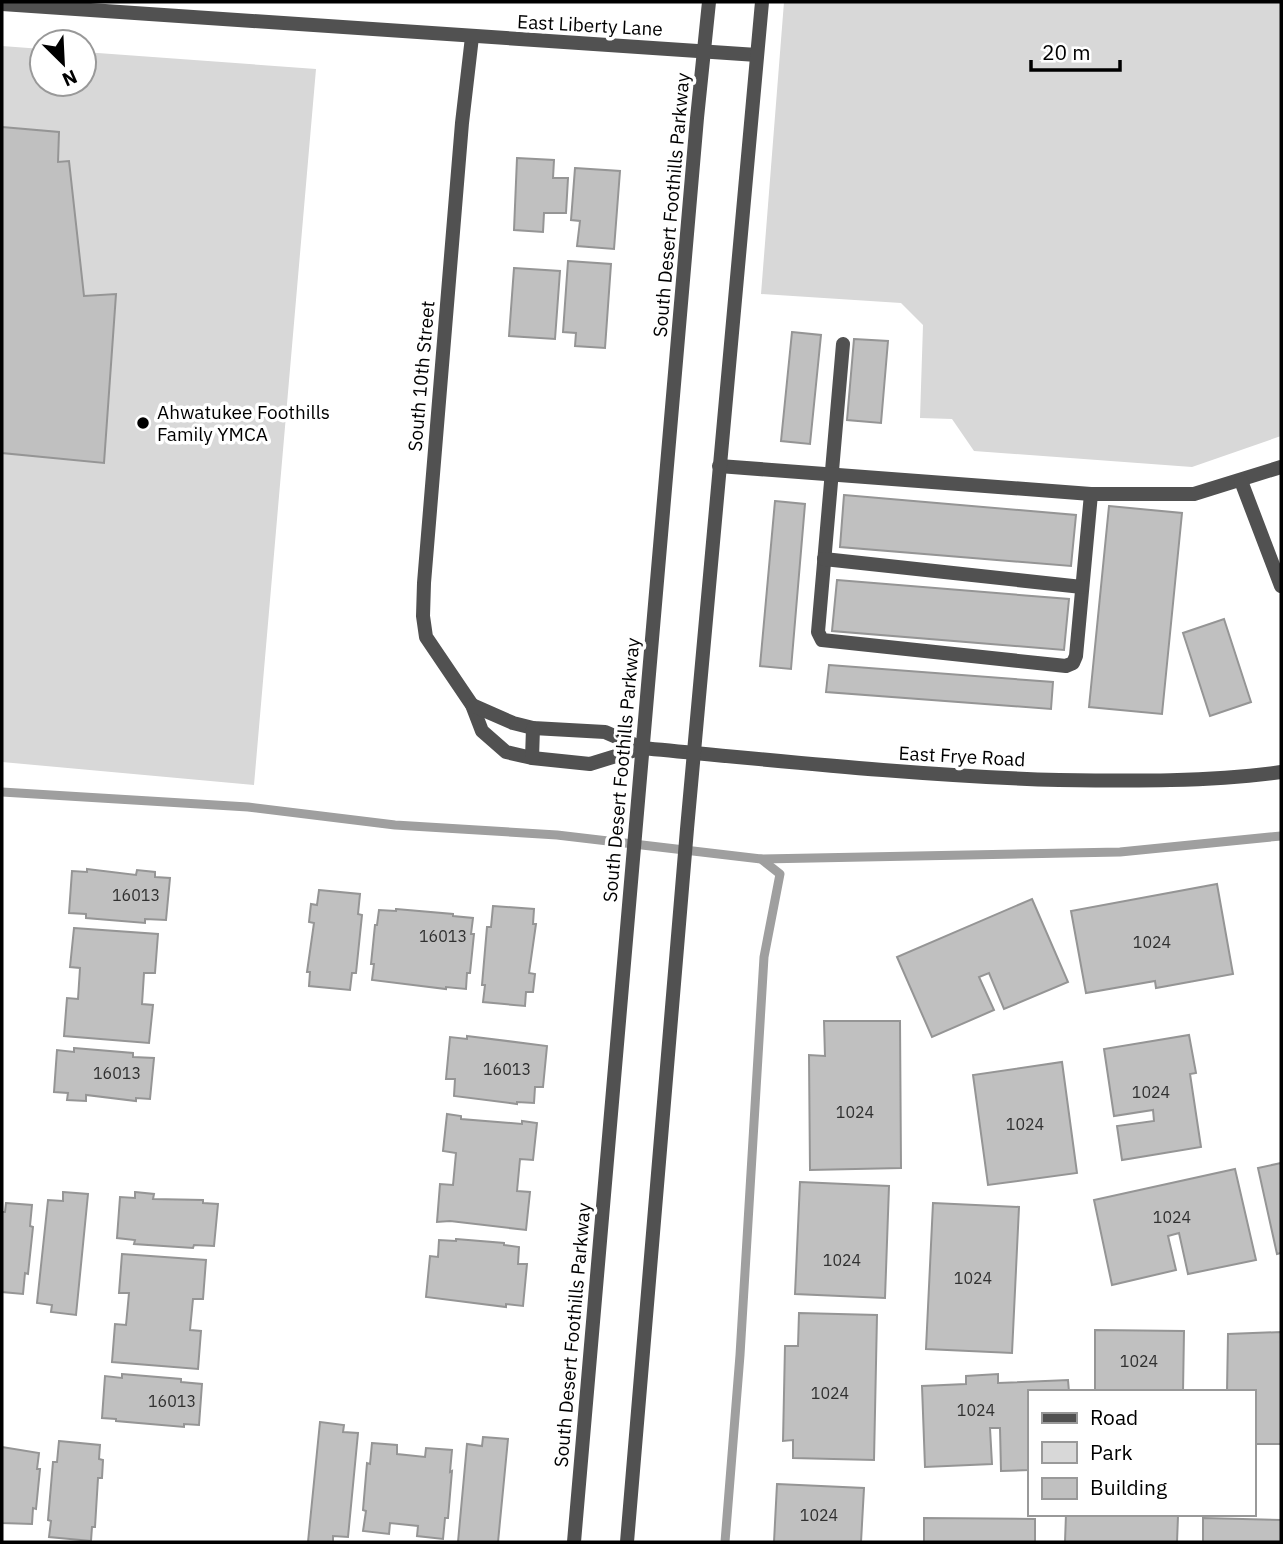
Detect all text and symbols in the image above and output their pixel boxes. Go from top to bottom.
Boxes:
street label: East Liberty Lane [517,9,663,41]
north arrow [28,28,98,98]
scale bar [1031,28,1120,72]
text: 20 m [1042,38,1091,66]
text: N [59,65,81,92]
street label: South Desert Foothills Parkway [647,71,695,338]
street label: South 10th Street [402,300,440,452]
place label: Ahwatukee Foothills Family YMCA [157,400,330,446]
marker: Ahwatukee Foothills Family YMCA [135,415,151,431]
street label: South Desert Foothills Parkway [597,636,645,903]
street label: East Frye Road [898,741,1026,771]
house number: 16013 [112,885,160,905]
house number: 16013 [419,926,467,946]
house number: 1024 [1133,932,1171,952]
house number: 16013 [483,1059,531,1079]
house number: 16013 [93,1063,141,1083]
house number: 1024 [1132,1082,1170,1102]
house number: 1024 [836,1102,874,1122]
house number: 1024 [1006,1114,1044,1134]
street label: South Desert Foothills Parkway [548,1201,596,1468]
house number: 1024 [1153,1207,1191,1227]
house number: 1024 [823,1250,861,1270]
house number: 1024 [954,1268,992,1288]
house number: 1024 [1120,1351,1158,1371]
house number: 1024 [811,1383,849,1403]
legend [1028,1390,1255,1516]
house number: 16013 [148,1391,196,1411]
house number: 1024 [957,1400,995,1420]
text: Road [1090,1403,1138,1431]
text: Park [1090,1438,1133,1466]
text: Building [1090,1473,1167,1501]
house number: 1024 [800,1505,838,1525]

